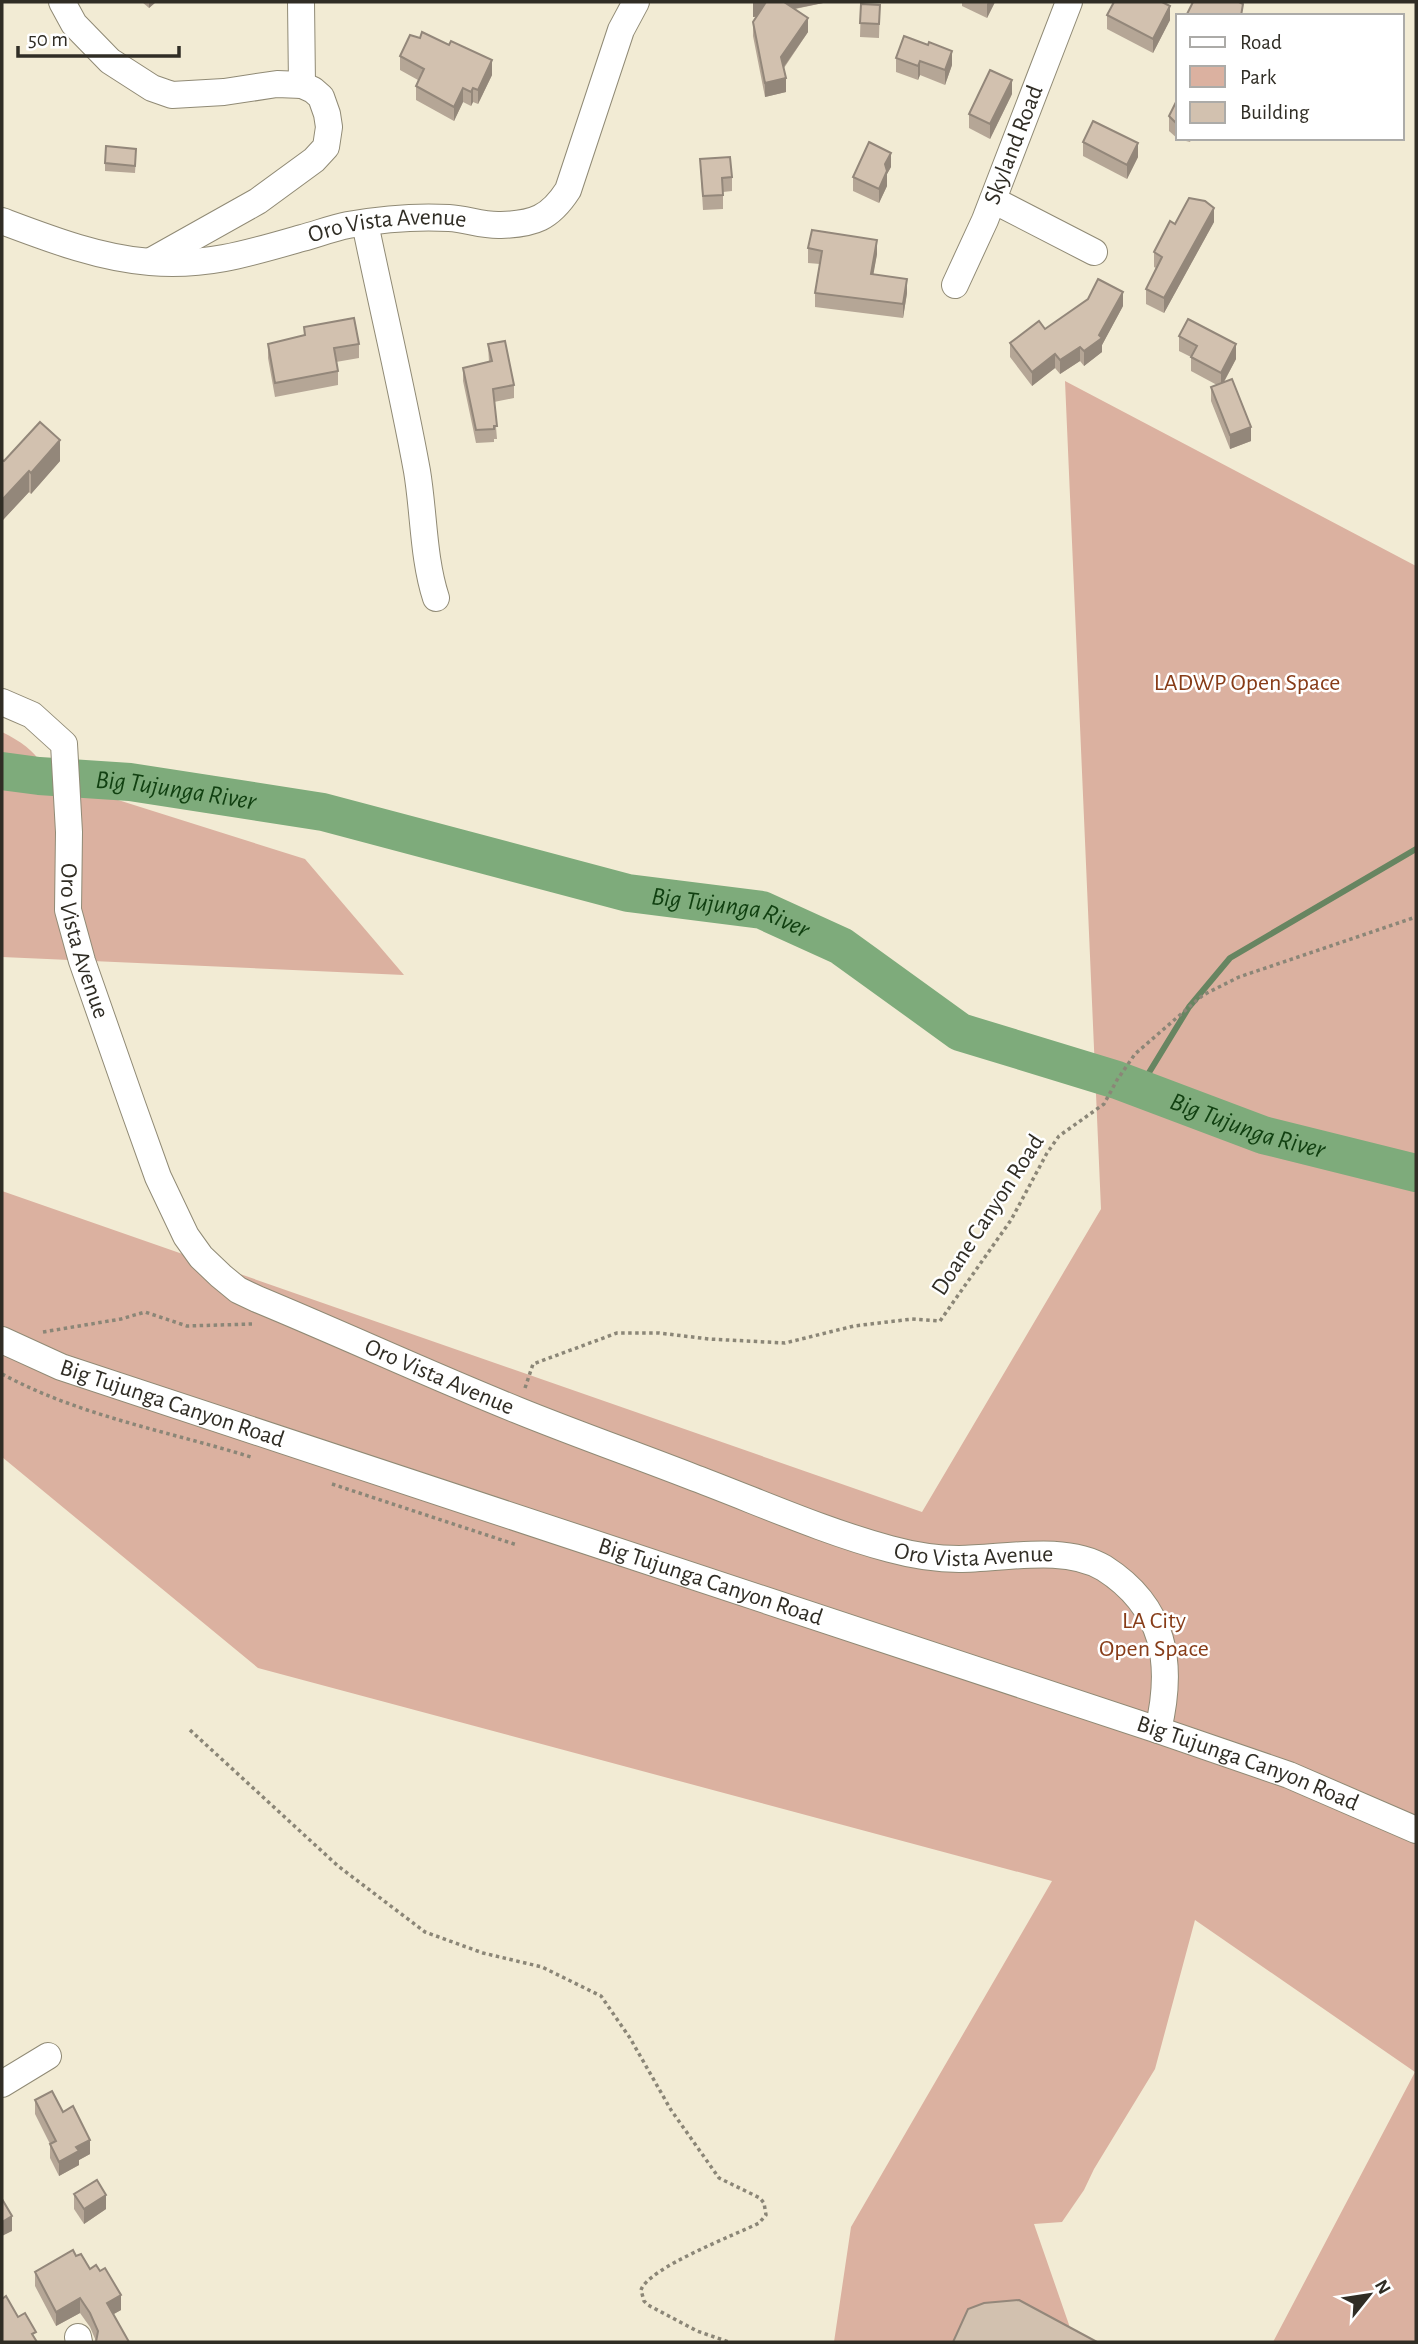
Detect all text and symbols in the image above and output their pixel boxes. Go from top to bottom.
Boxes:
scale bar [18,14,178,58]
legend [1176,14,1404,140]
text: 50 m [28,29,68,50]
text: Road [1240,32,1282,53]
text: Park [1240,67,1277,88]
street label: Skyland Road [980,82,1048,208]
text: Building [1240,102,1310,123]
street label: Oro Vista Avenue [305,205,468,248]
park label: LADWP Open Space [1154,671,1340,695]
water label: Big Tujunga River [95,767,259,815]
street label: Oro Vista Avenue [56,863,113,1022]
water label: Big Tujunga River [650,883,815,943]
water label: Big Tujunga River [1166,1088,1329,1163]
street label: Doane Canyon Road [927,1130,1049,1300]
street label: Oro Vista Avenue [361,1335,517,1419]
street label: Big Tujunga Canyon Road [57,1356,287,1452]
street label: Big Tujunga Canyon Road [595,1534,826,1630]
street label: Oro Vista Avenue [892,1539,1054,1571]
park label: LA City Open Space [1099,1609,1209,1661]
street label: Big Tujunga Canyon Road [1134,1712,1362,1816]
north arrow [1334,2260,1404,2330]
text: N [1371,2277,1394,2298]

